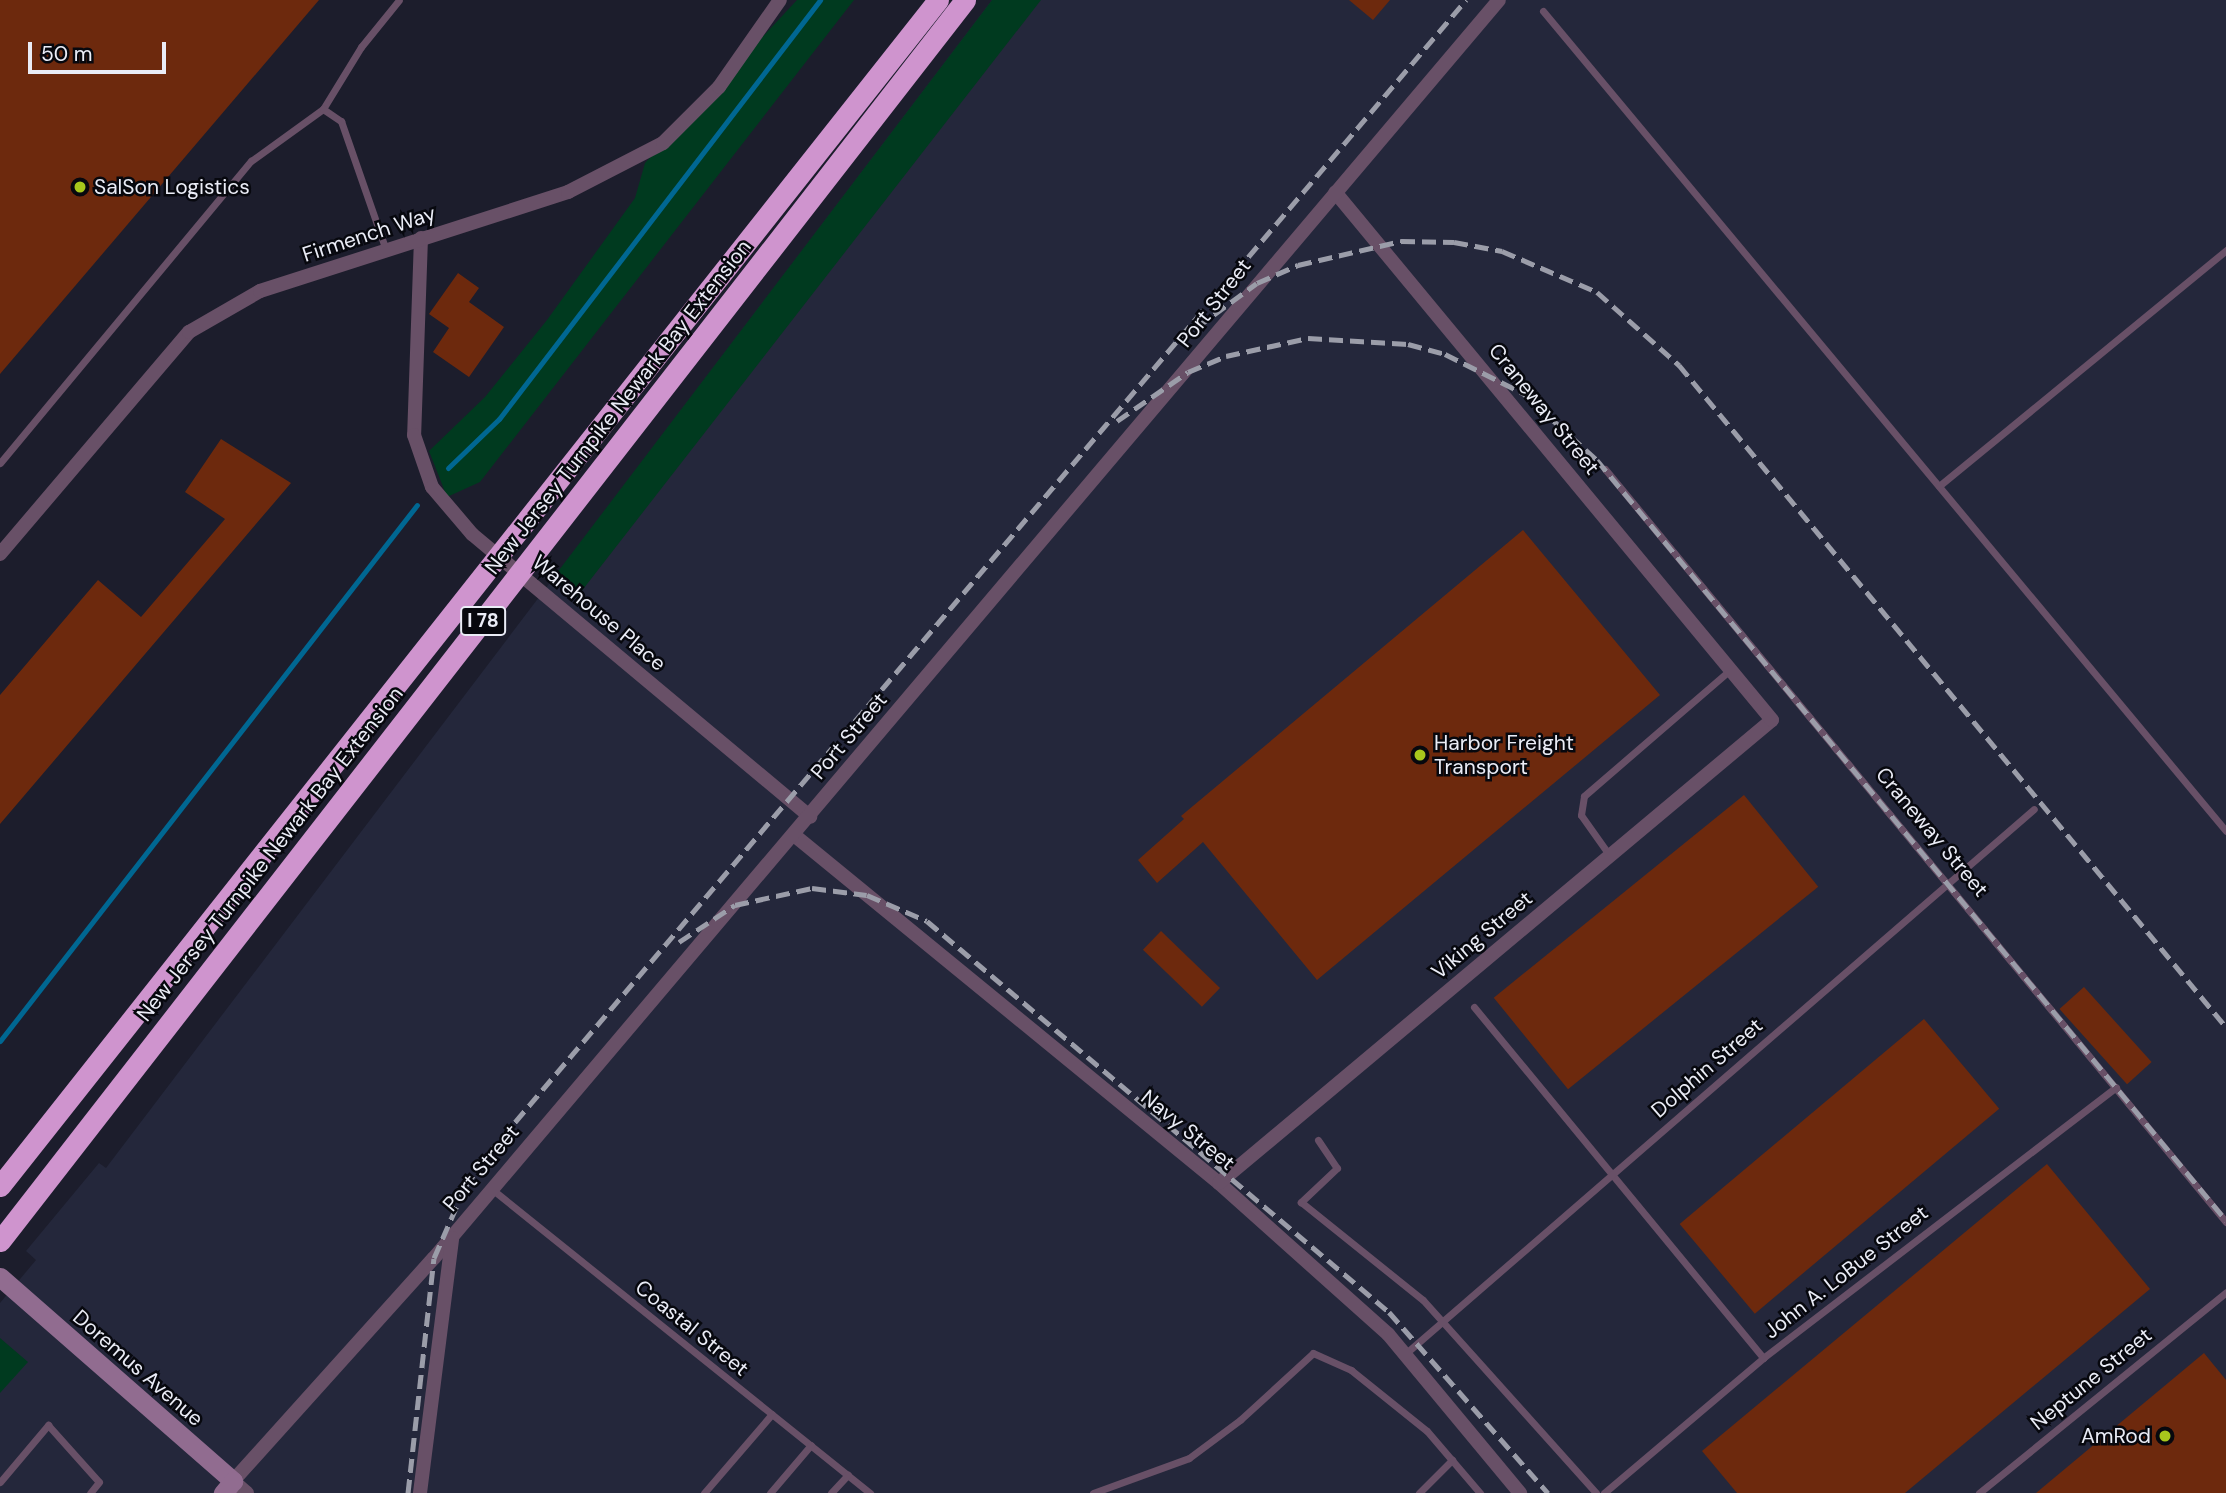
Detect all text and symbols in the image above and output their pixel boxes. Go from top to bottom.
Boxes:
scale bar [32,28,170,72]
text: 50 m [41,40,92,68]
place label: SalSon Logistics [94,174,250,200]
marker: SalSon Logistics [72,179,88,195]
street label: Firmench Way [299,201,439,267]
street label: New Jersey Turnpike Newark Bay Extension [480,235,756,579]
street label: Port Street [1172,254,1256,352]
street label: Craneway Street [1483,338,1605,480]
street label: Warehouse Place [527,550,671,676]
road number: I 78 [458,606,508,636]
street label: New Jersey Turnpike Newark Bay Extension [132,682,408,1026]
street label: Port Street [806,688,892,784]
place label: Harbor Freight Transport [1434,730,1574,780]
marker: Harbor Freight Transport [1412,747,1428,763]
street label: Craneway Street [1870,762,1994,902]
street label: Viking Street [1427,886,1537,984]
street label: Dolphin Street [1646,1013,1768,1123]
street label: Navy Street [1136,1085,1240,1175]
street label: Port Street [438,1120,524,1216]
street label: John A. LoBue Street [1759,1200,1933,1344]
street label: Coastal Street [630,1275,754,1381]
street label: Doremus Avenue [68,1305,208,1431]
street label: Neptune Street [2025,1322,2157,1436]
place label: AmRod [2081,1423,2151,1449]
marker: AmRod [2157,1428,2173,1444]

